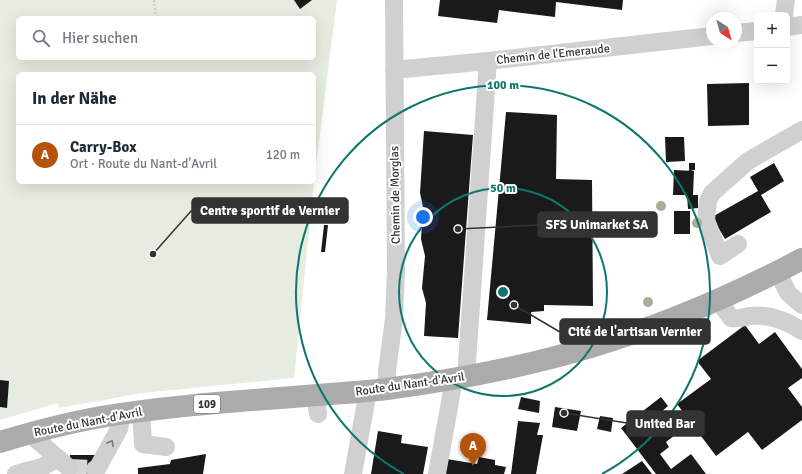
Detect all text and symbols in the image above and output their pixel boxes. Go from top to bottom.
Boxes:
north arrow [706,12,742,48]
map controls [754,12,790,84]
button: + [754,12,790,48]
search box [16,16,316,60]
icon: search [30,27,52,49]
text: Hier suchen [62,29,138,47]
street label: Chemin de l'Emeraude [496,41,611,68]
button: − [754,48,790,84]
text: 100 m [487,78,519,93]
text: In der Nähe [32,88,117,109]
text: Carry-Box [70,138,136,156]
street label: Chemin de Morglas [387,146,404,244]
text: A [41,147,49,163]
text: 120 m [266,147,300,163]
text: Ort · Route du Nant-d'Avril [70,156,217,172]
text: 50 m [490,181,516,196]
callout: Centre sportif de Vernier [192,198,348,223]
text: Centre sportif de Vernier [200,203,341,219]
your location [413,207,433,227]
callout: SFS Unimarket SA [538,212,657,237]
text: SFS Unimarket SA [546,217,649,233]
centre of rings [496,285,510,299]
callout: Cité de l'artisan Vernier [560,319,710,344]
text: Cité de l'artisan Vernier [568,324,703,340]
street label: Route du Nant-d'Avril [354,369,466,400]
road number: 109 [194,395,220,413]
street label: Route du Nant-d'Avril [33,405,144,440]
callout: United Bar [627,411,704,436]
text: United Bar [635,416,696,432]
pin: A [460,433,486,466]
one-way arrow [107,440,114,447]

